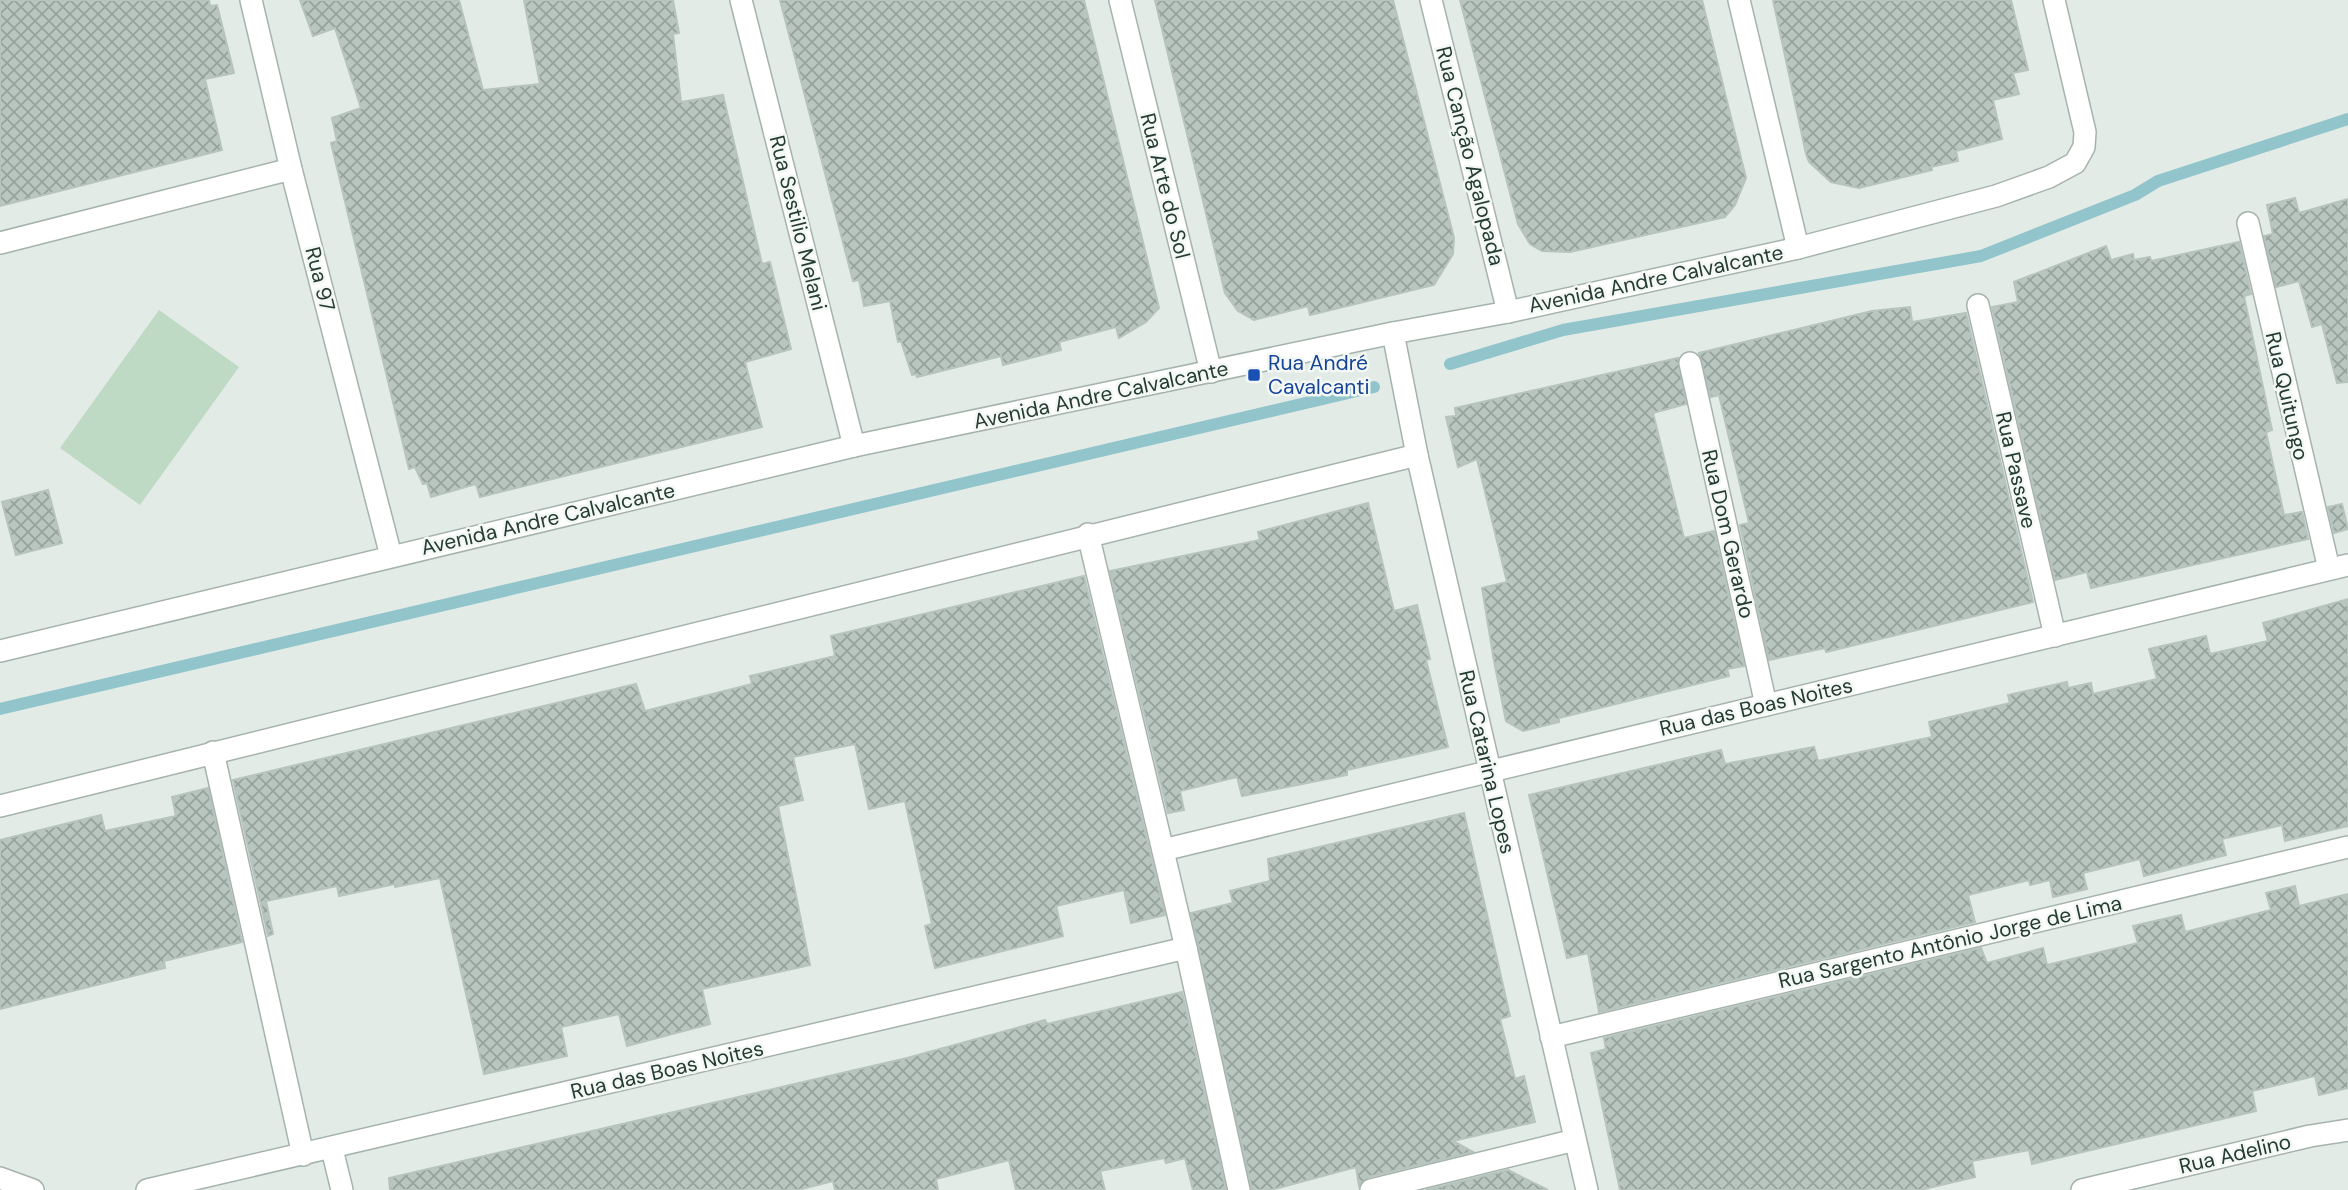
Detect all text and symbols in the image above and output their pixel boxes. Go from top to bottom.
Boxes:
street label: Rua Canção Agalopada [1429,43,1511,269]
street label: Rua Arte do Sol [1133,110,1197,262]
street label: Rua Sestilio Melani [763,133,833,313]
street label: Avenida Andre Calvalcante [1526,238,1786,320]
street label: Rua 97 [299,244,341,314]
street label: Rua Quitungo [2259,329,2315,463]
place label: Rua André Cavalcanti [1268,349,1370,401]
street label: Avenida Andre Calvalcante [971,354,1231,436]
marker: Rua André Cavalcanti [1246,367,1262,383]
street label: Rua Passave [1989,409,2043,531]
street label: Rua Dom Gerardo [1695,447,1761,621]
street label: Avenida Andre Calvalcante [418,476,678,562]
street label: Rua Catarina Lopes [1452,667,1522,857]
street label: Rua das Boas Noites [1657,671,1855,743]
street label: Rua Sargento Antônio Jorge de Lima [1776,889,2124,995]
street label: Rua das Boas Noites [568,1034,766,1106]
street label: Rua Adelino [2176,1128,2294,1180]

